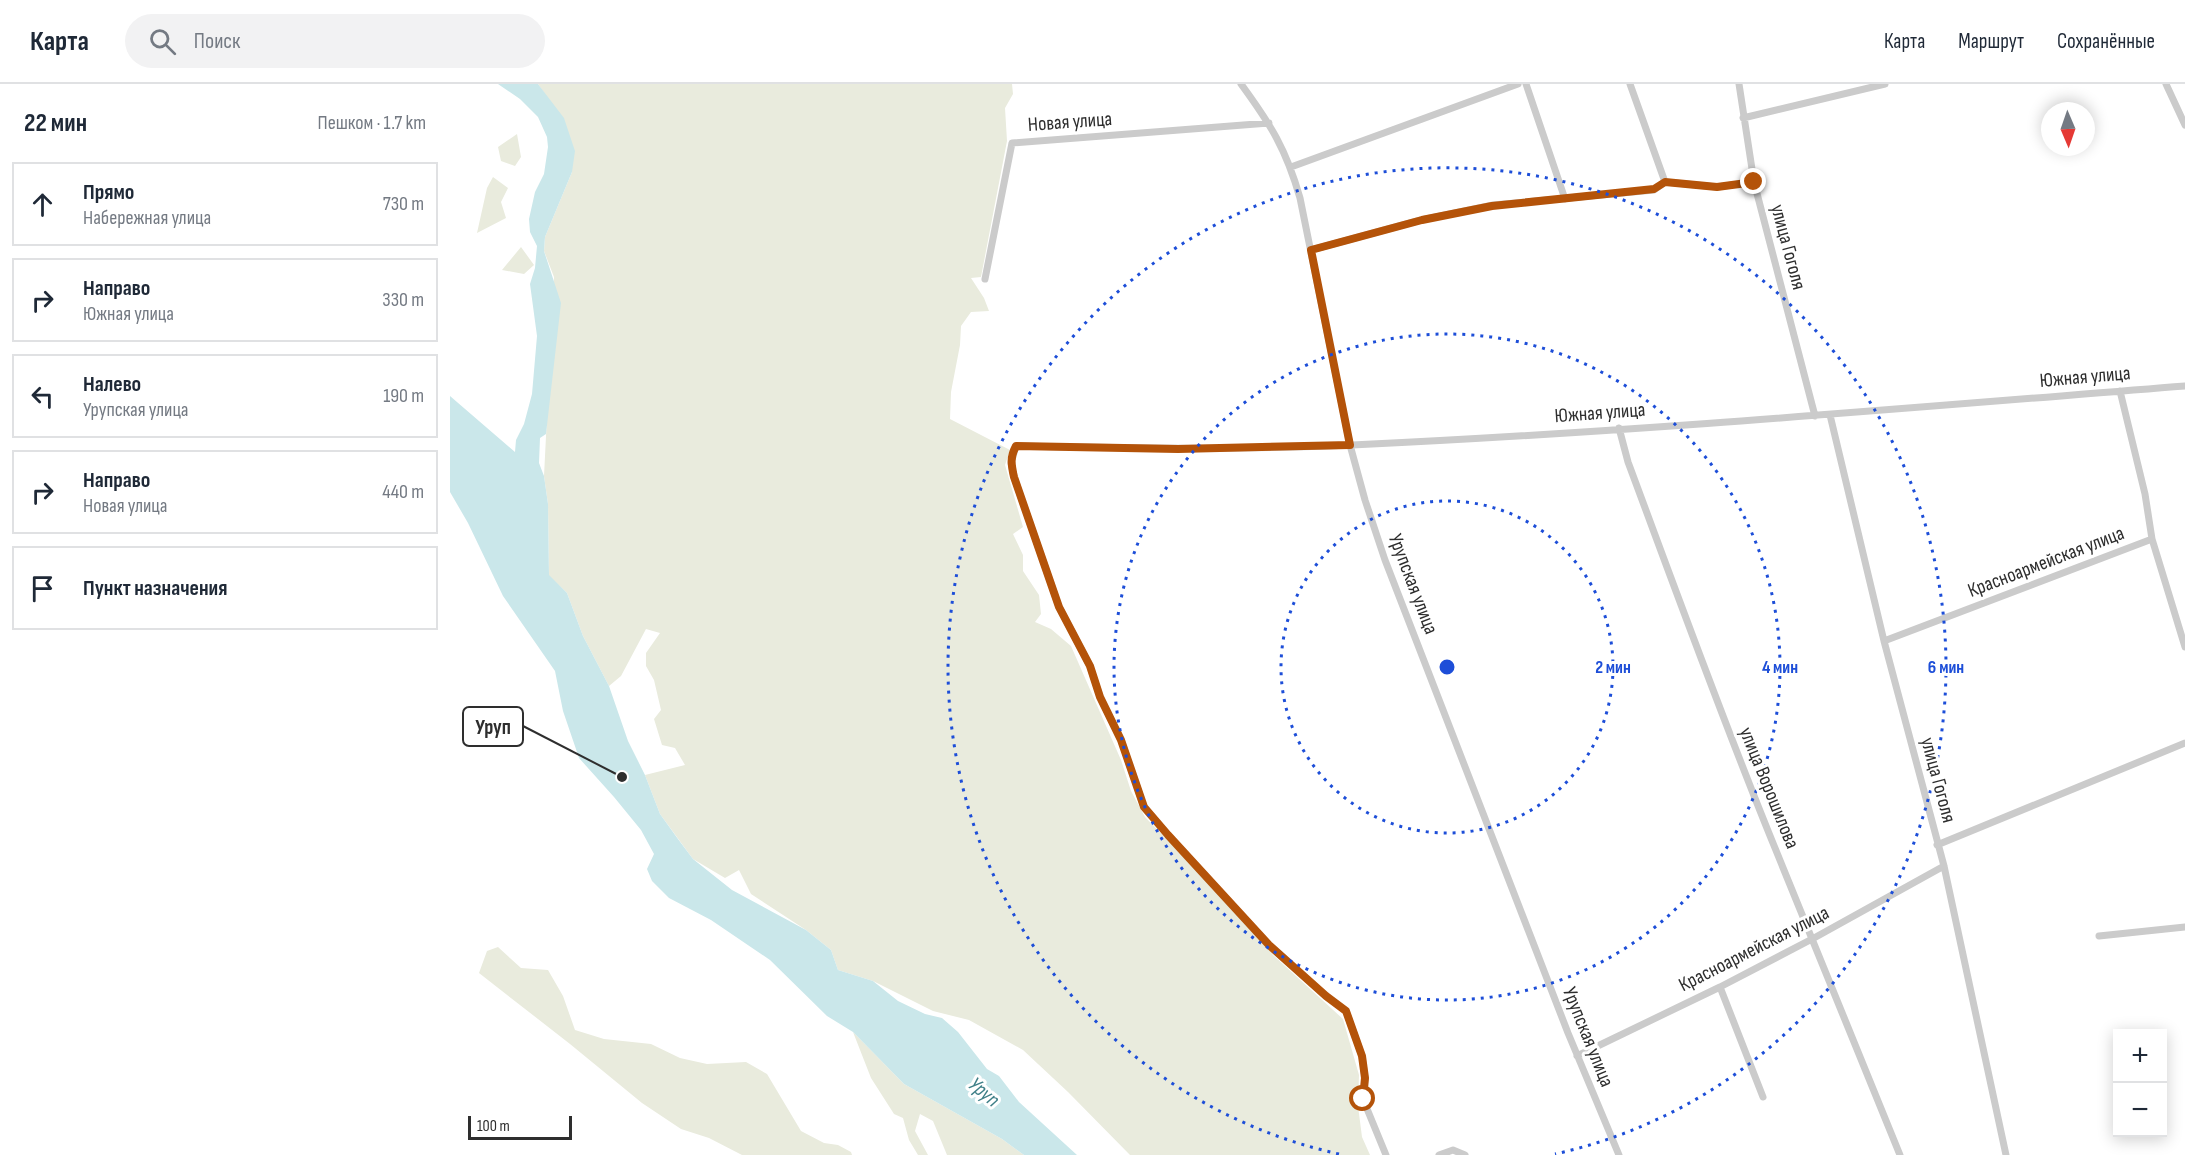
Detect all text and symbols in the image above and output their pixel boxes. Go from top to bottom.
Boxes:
search box [125,14,545,68]
text: Карта [30,25,89,58]
icon: search [146,25,179,58]
text: Поиск [194,28,240,55]
text: Карта [1884,29,1925,54]
text: Маршрут [1958,29,2024,54]
text: Сохранённые [2057,29,2155,54]
north arrow [2041,102,2095,156]
street label: Новая улица [1027,107,1113,137]
text: 22 мин [24,108,87,139]
text: Пешком · 1.7 km [318,111,426,135]
route end [1740,168,1766,194]
text: Прямо [83,179,134,206]
icon: ahead [26,188,59,221]
text: 730 m [383,192,424,216]
street label: улица Гоголя [1765,202,1811,292]
text: Набережная улица [83,206,211,230]
text: Направо [83,275,150,302]
icon: right [26,284,59,317]
text: 330 m [382,288,424,312]
text: Южная улица [83,302,174,326]
street label: Южная улица [2039,361,2131,393]
text: Налево [83,371,141,398]
icon: left [26,380,59,413]
text: 190 m [383,384,424,408]
text: Урупская улица [83,398,189,422]
street label: Южная улица [1554,398,1646,428]
text: Направо [83,467,150,494]
icon: right [26,476,59,509]
text: 440 m [382,480,424,504]
text: Новая улица [83,494,167,518]
street label: Красноармейская улица [1965,521,2127,603]
street label: Урупская улица [1383,530,1443,638]
icon: arrive [26,572,59,605]
text: Пункт назначения [83,575,227,602]
centre of rings [1437,657,1457,677]
text: 2 мин [1595,657,1631,678]
text: 4 мин [1762,657,1798,678]
text: 6 мин [1928,657,1964,678]
callout: Уруп [463,707,523,746]
text: Уруп [475,715,511,740]
street label: улица Ворошилова [1734,724,1804,852]
street label: улица Гоголя [1915,735,1961,825]
street label: Красноармейская улица [1675,901,1833,997]
street label: Урупская улица [1557,984,1619,1090]
map controls [2113,1029,2167,1137]
button: + [2113,1029,2167,1083]
water label: Уруп [963,1072,1005,1112]
button: − [2113,1083,2167,1137]
route start [1349,1085,1375,1111]
scale bar [468,1113,572,1140]
text: 100 m [477,1117,510,1136]

